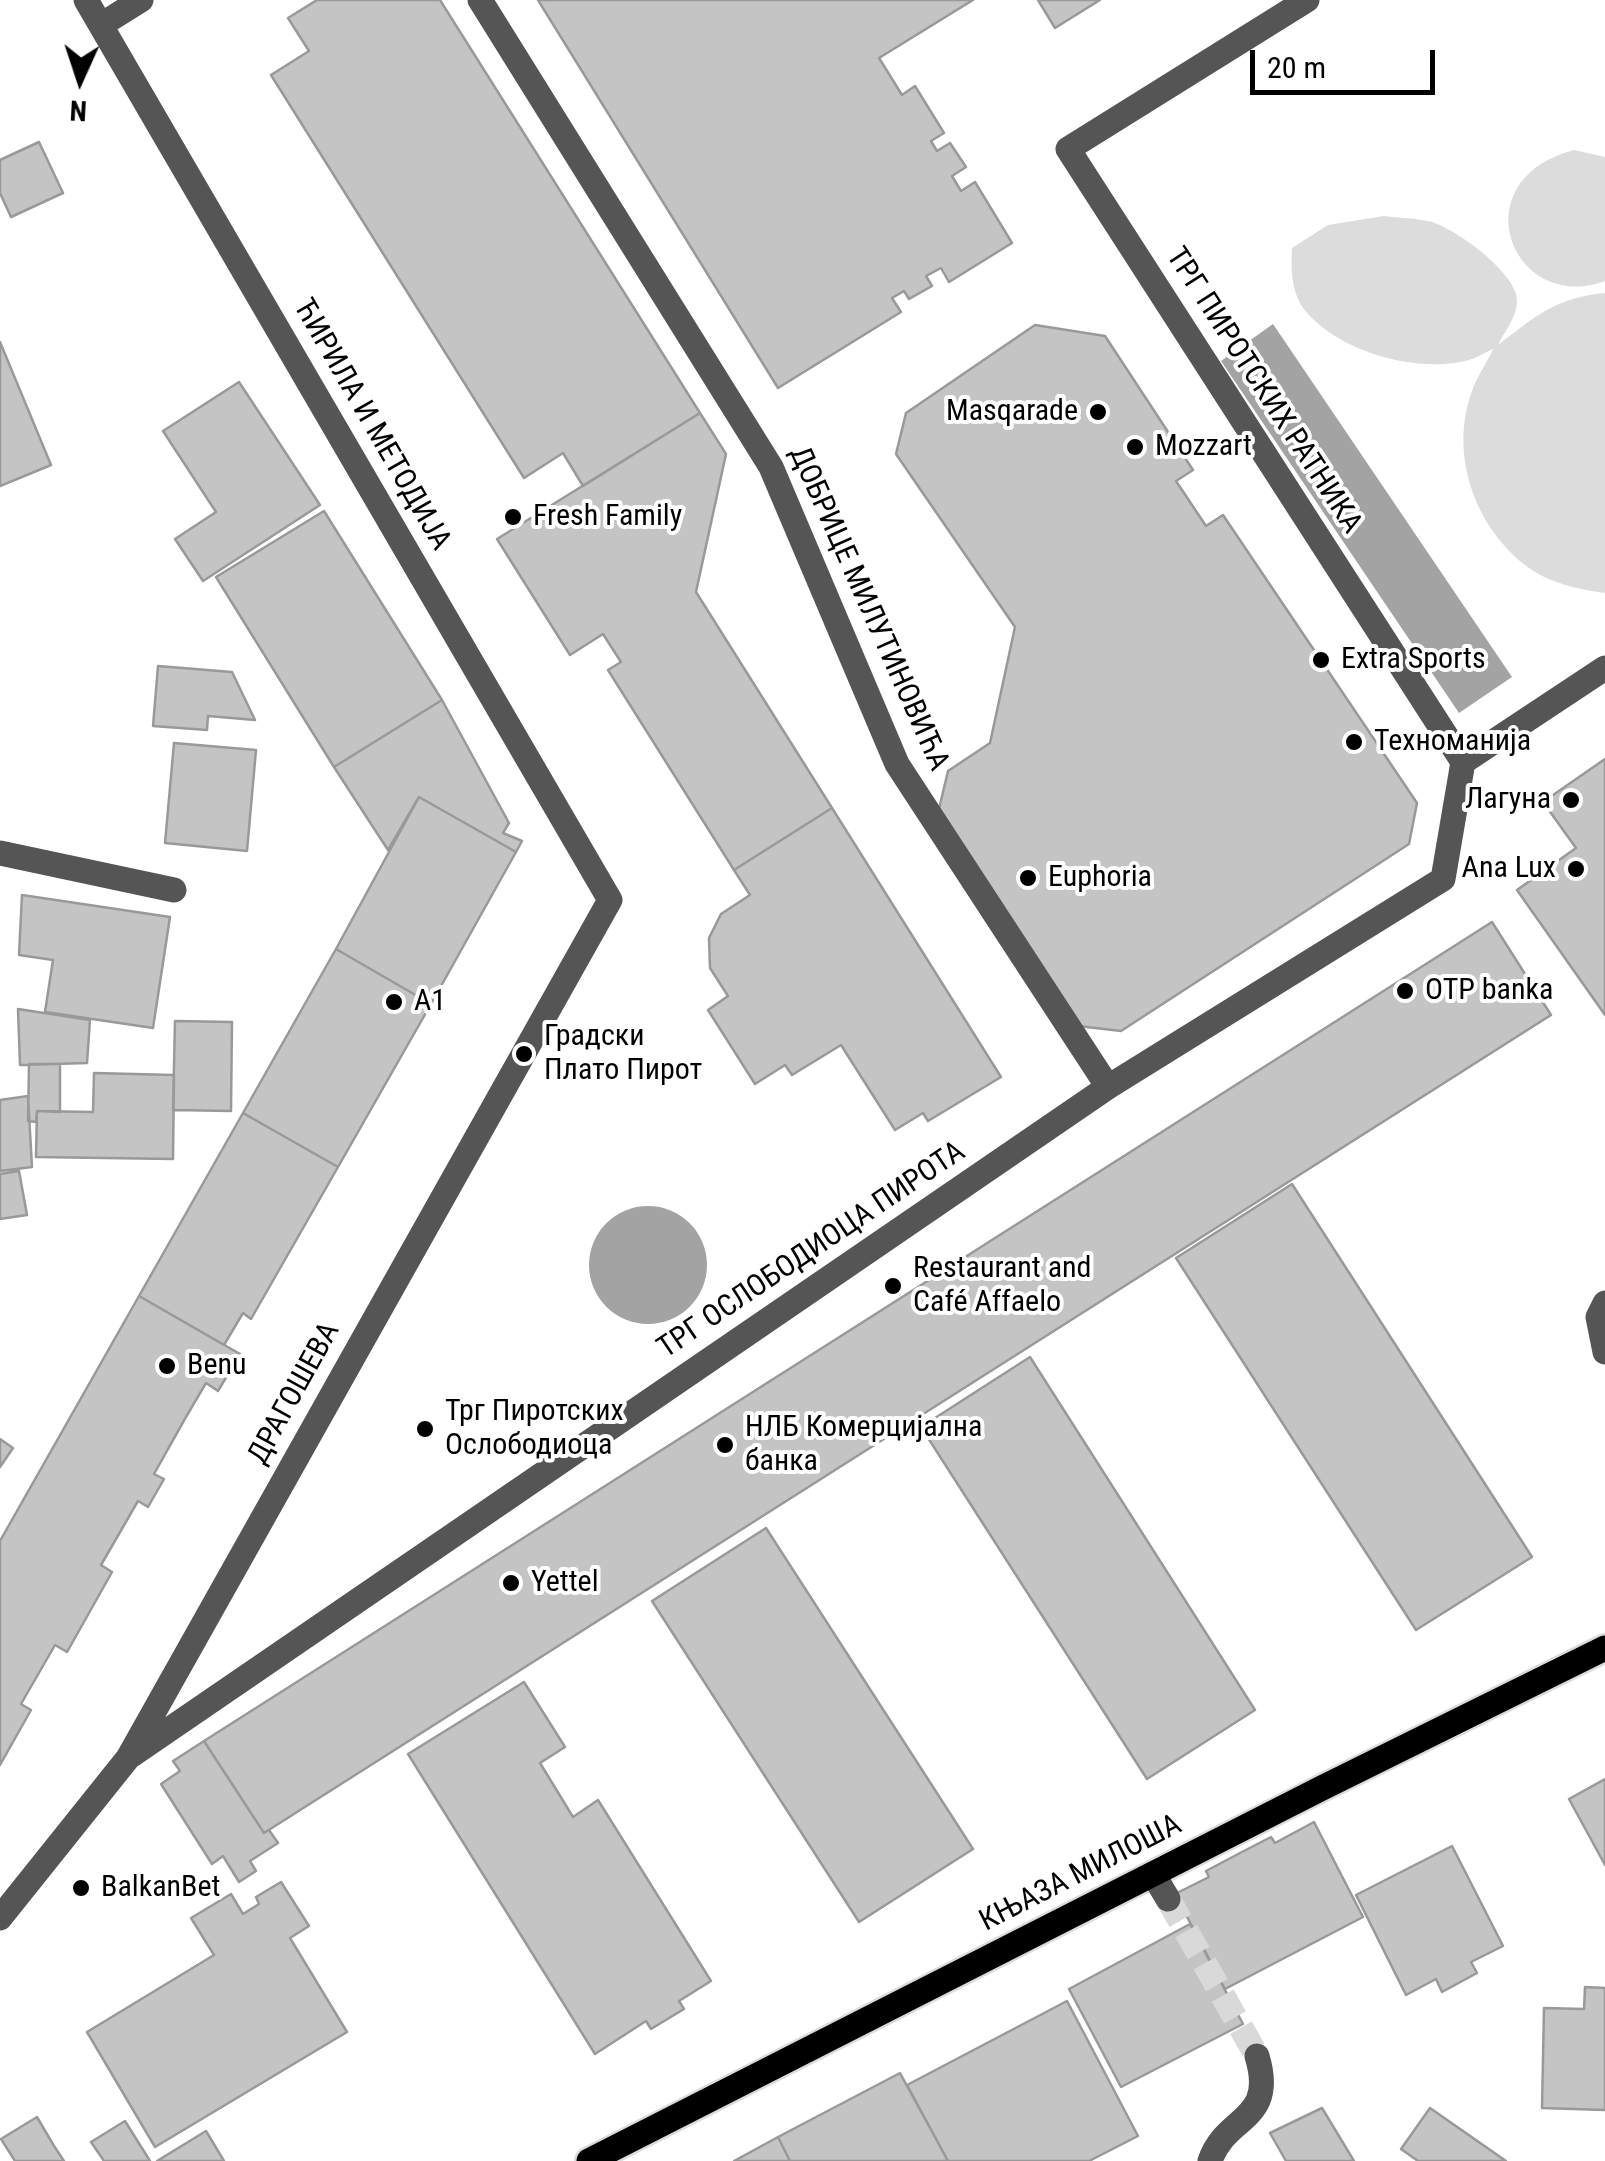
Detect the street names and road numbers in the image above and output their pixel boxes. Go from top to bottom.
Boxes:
street label: ТРГ ПИРОТСКИХ РАТНИКА [1157,241,1369,541]
street label: ЋИРИЛА И МЕТОДИЈА [284,293,458,557]
street label: ДОБРИЦЕ МИЛУТИНОВИЋА [780,441,956,777]
street label: ТРГ ОСЛОБОДИОЦА ПИРОТА [652,1135,972,1367]
street label: ДРАГОШЕВА [241,1317,349,1471]
street label: КЊАЗА МИЛОША [974,1808,1188,1940]

